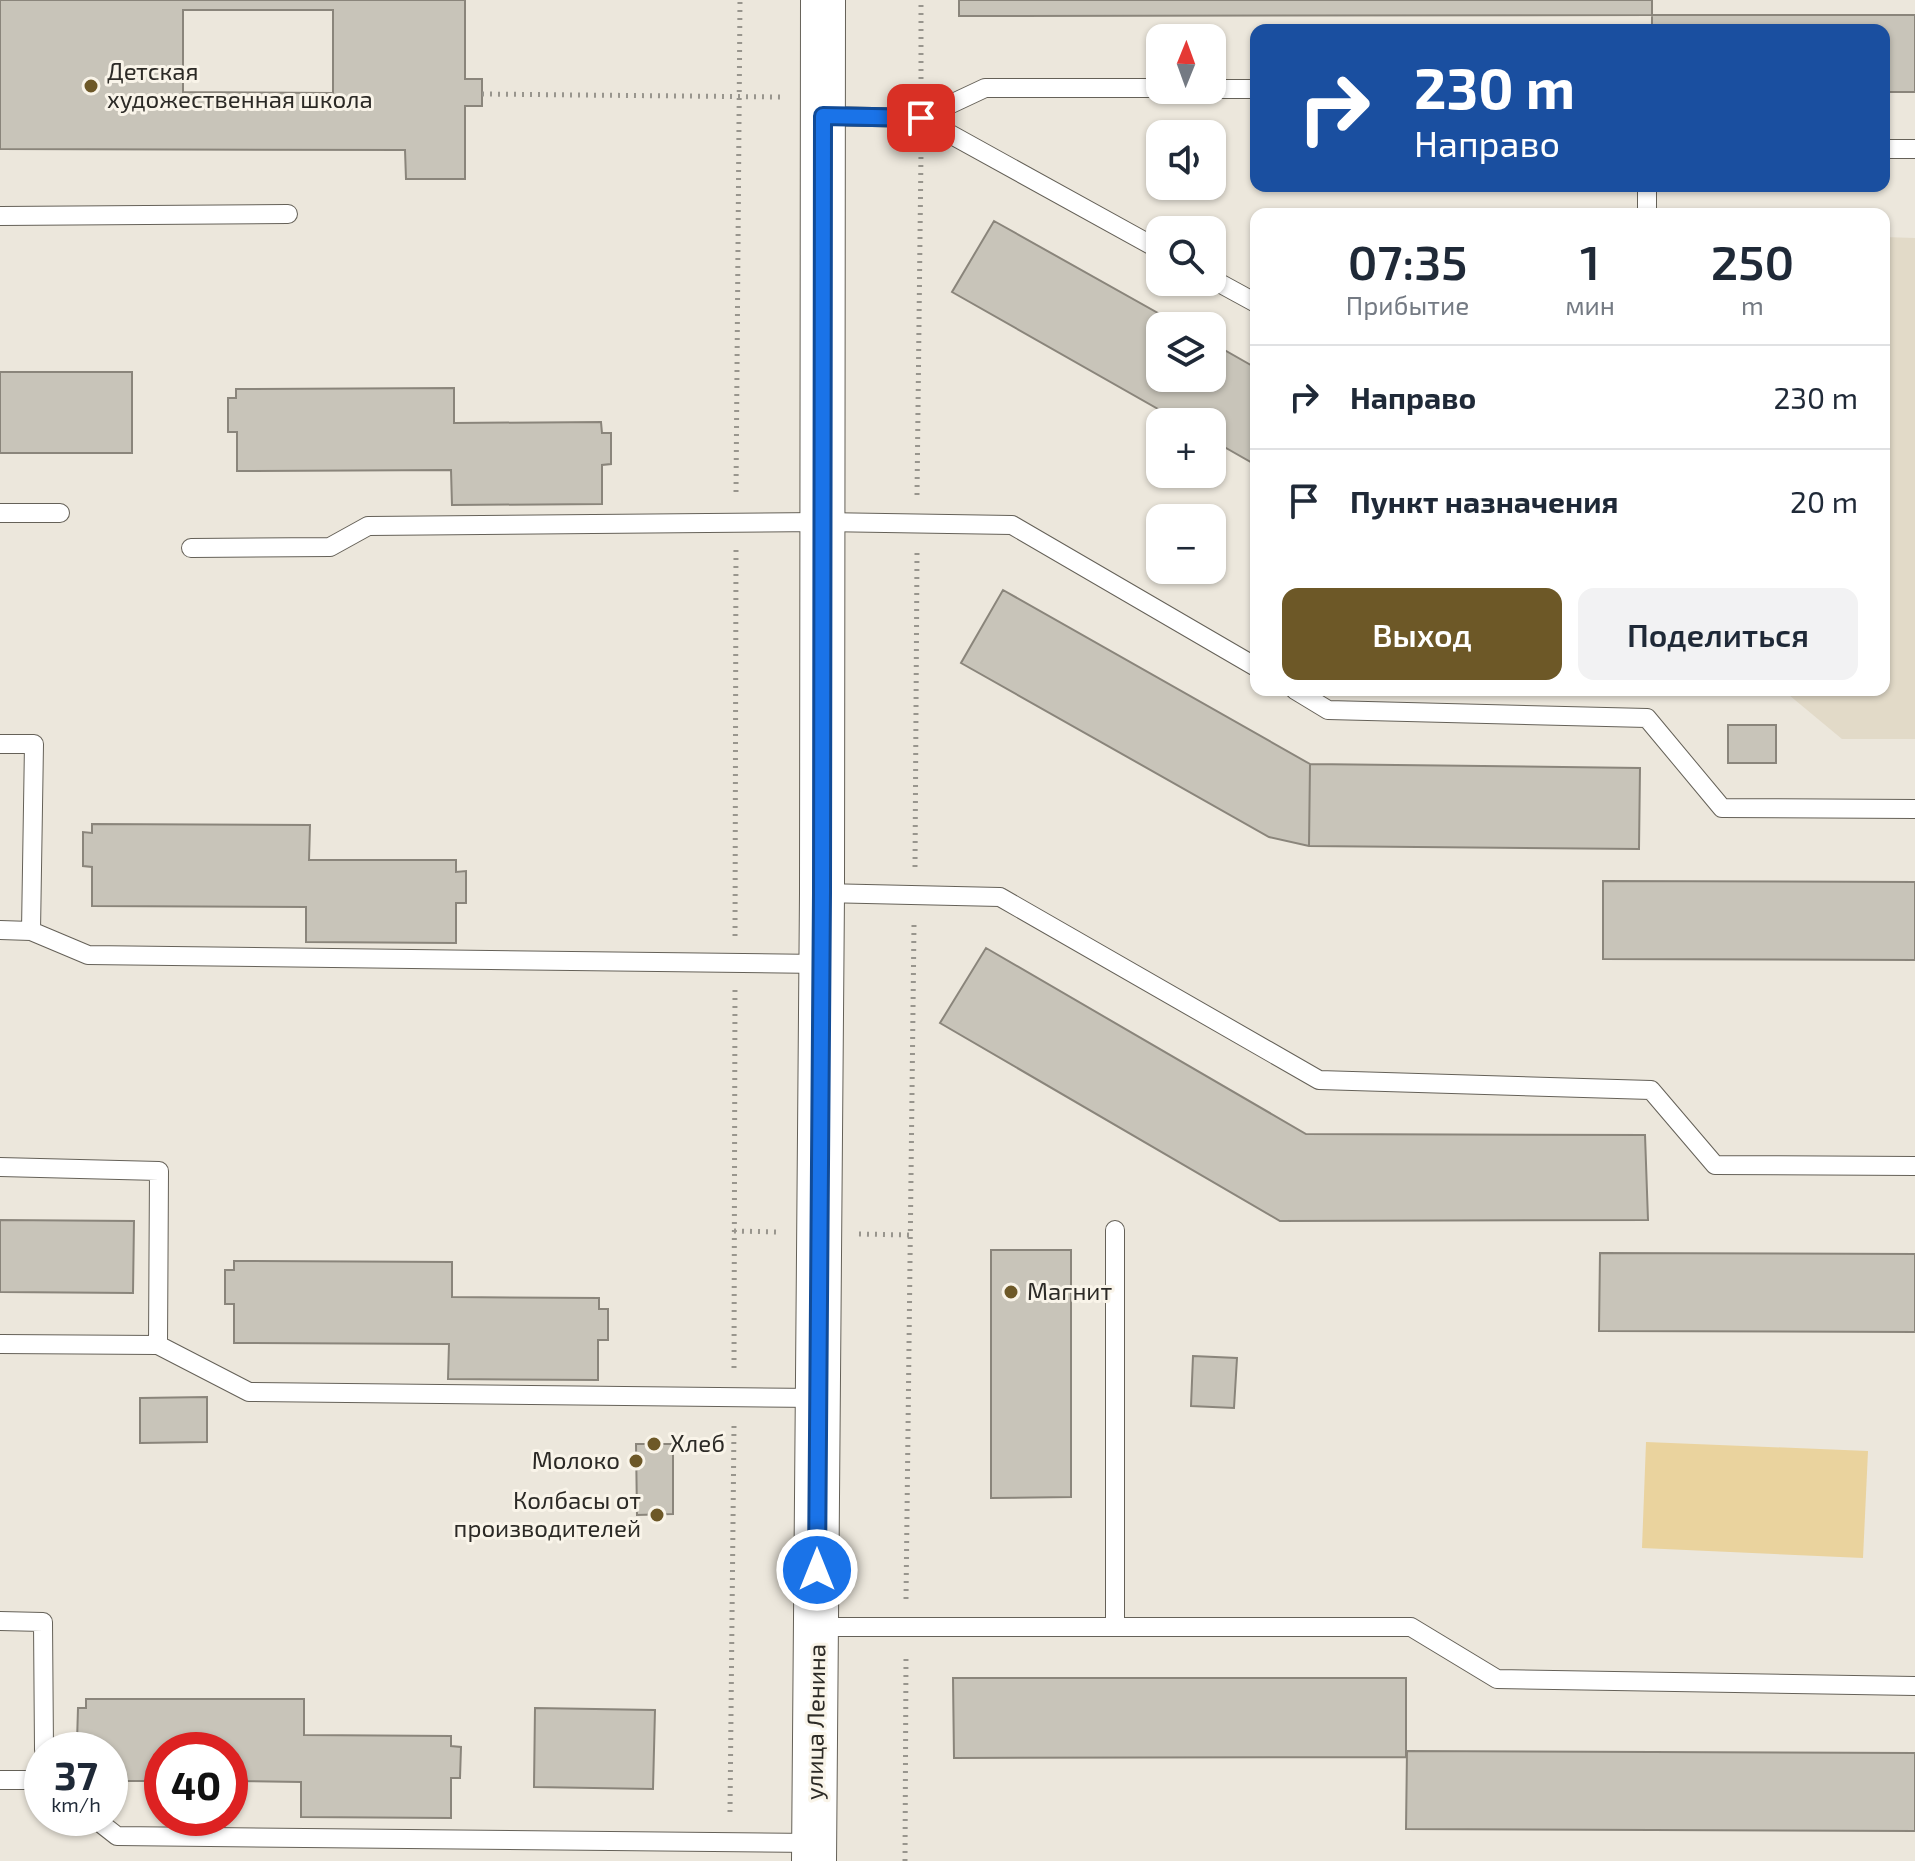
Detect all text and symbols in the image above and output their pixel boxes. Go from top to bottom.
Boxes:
north arrow [1146,24,1226,104]
map controls [1146,24,1226,584]
text: 230 m [1414,53,1575,120]
place label: Детская художественная школа [107,56,373,114]
icon: right [1282,56,1386,160]
marker: Детская художественная школа [82,77,100,95]
pin [887,84,955,152]
icon: arrive [899,96,943,140]
button: sound [1146,120,1226,200]
text: Направо [1414,121,1560,164]
button: search [1146,216,1226,296]
text: 07:35 [1348,232,1467,290]
text: 1 [1580,232,1600,290]
text: 250 [1711,232,1794,290]
text: Прибытие [1346,289,1469,320]
text: мин [1565,289,1615,320]
text: m [1741,289,1764,320]
button: layers [1146,312,1226,392]
icon: right [1282,375,1326,419]
text: Направо [1350,379,1476,415]
text: 230 m [1773,379,1858,415]
button: + [1146,408,1226,488]
icon: arrive [1282,479,1326,523]
text: Пункт назначения [1350,483,1618,519]
text: 20 m [1790,483,1858,519]
button: − [1146,504,1226,584]
button: Выход [1282,588,1562,680]
button: Поделиться [1578,588,1858,680]
place label: Магнит [1027,1276,1112,1305]
marker: Магнит [1002,1283,1020,1301]
place label: Хлеб [670,1428,725,1457]
marker: Хлеб [645,1435,663,1453]
place label: Молоко [532,1445,620,1474]
marker: Молоко [627,1452,645,1470]
place label: Колбасы от производителей [454,1485,641,1542]
marker: Колбасы от производителей [648,1506,666,1524]
position arrow [775,1528,859,1612]
street label: улица Ленина [799,1644,831,1800]
speed limit sign: 40 [144,1732,248,1836]
text: 37 [54,1750,98,1798]
text: km/h [51,1792,101,1816]

